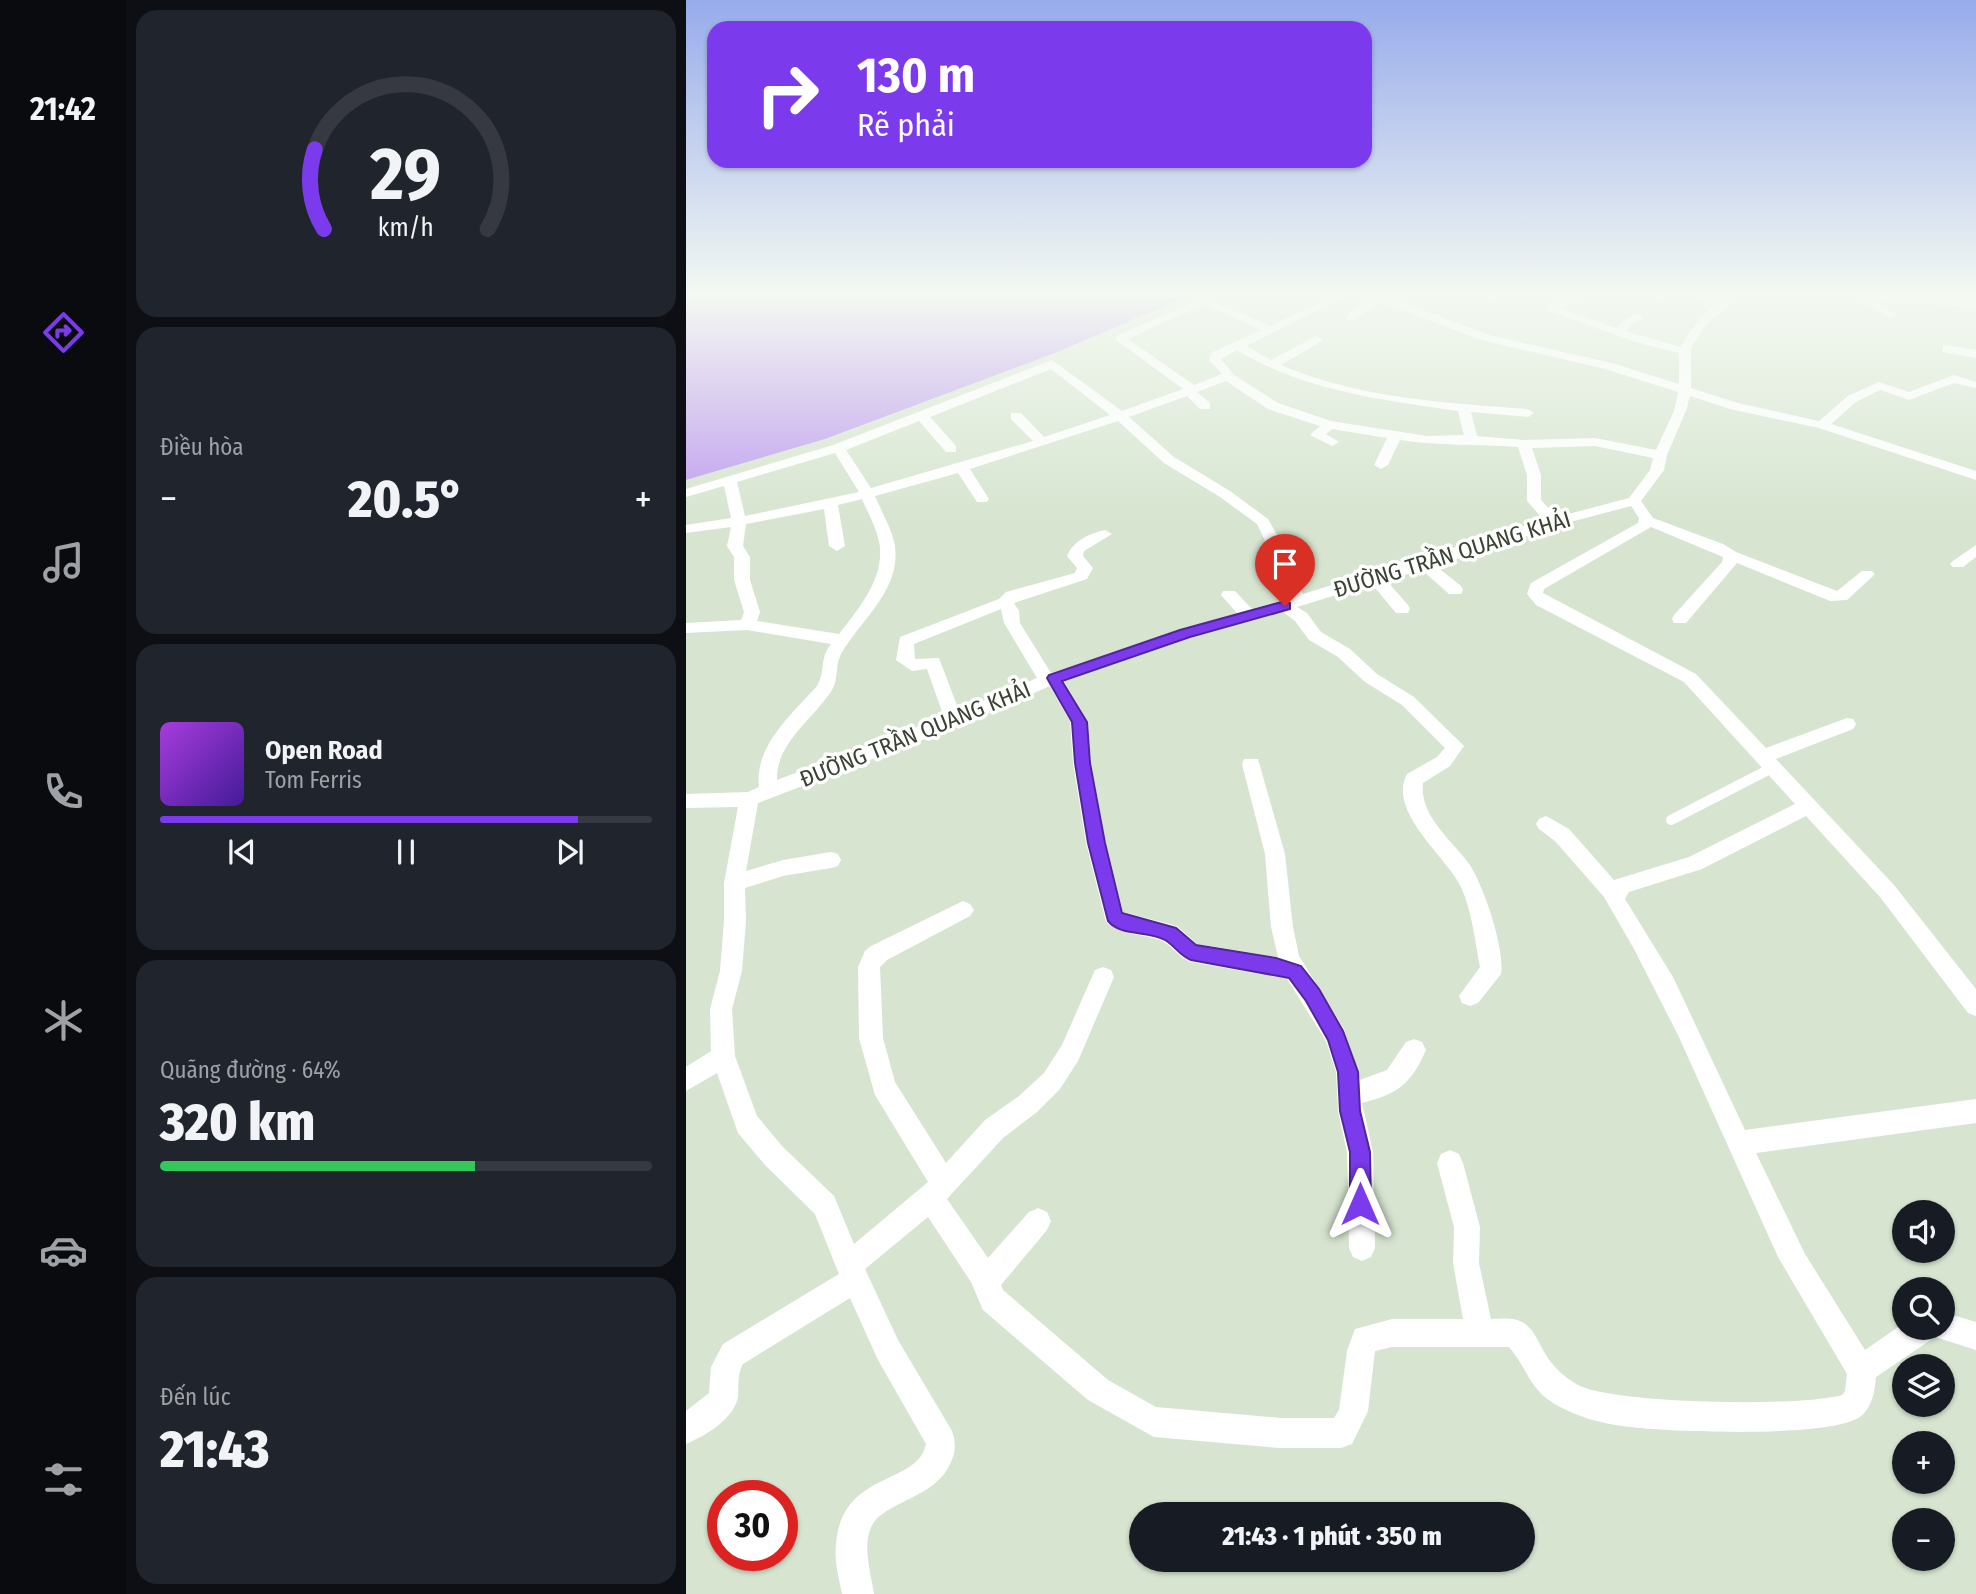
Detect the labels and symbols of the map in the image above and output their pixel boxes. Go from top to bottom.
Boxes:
street label: ĐƯỜNG TRẦN QUANG KHẢI [1329,502,1574,603]
pin [1255,534,1315,606]
street label: ĐƯỜNG TRẦN QUANG KHẢI [794,672,1034,793]
position arrow [1323,1167,1397,1241]
speed limit sign: 30 [707,1480,798,1571]

